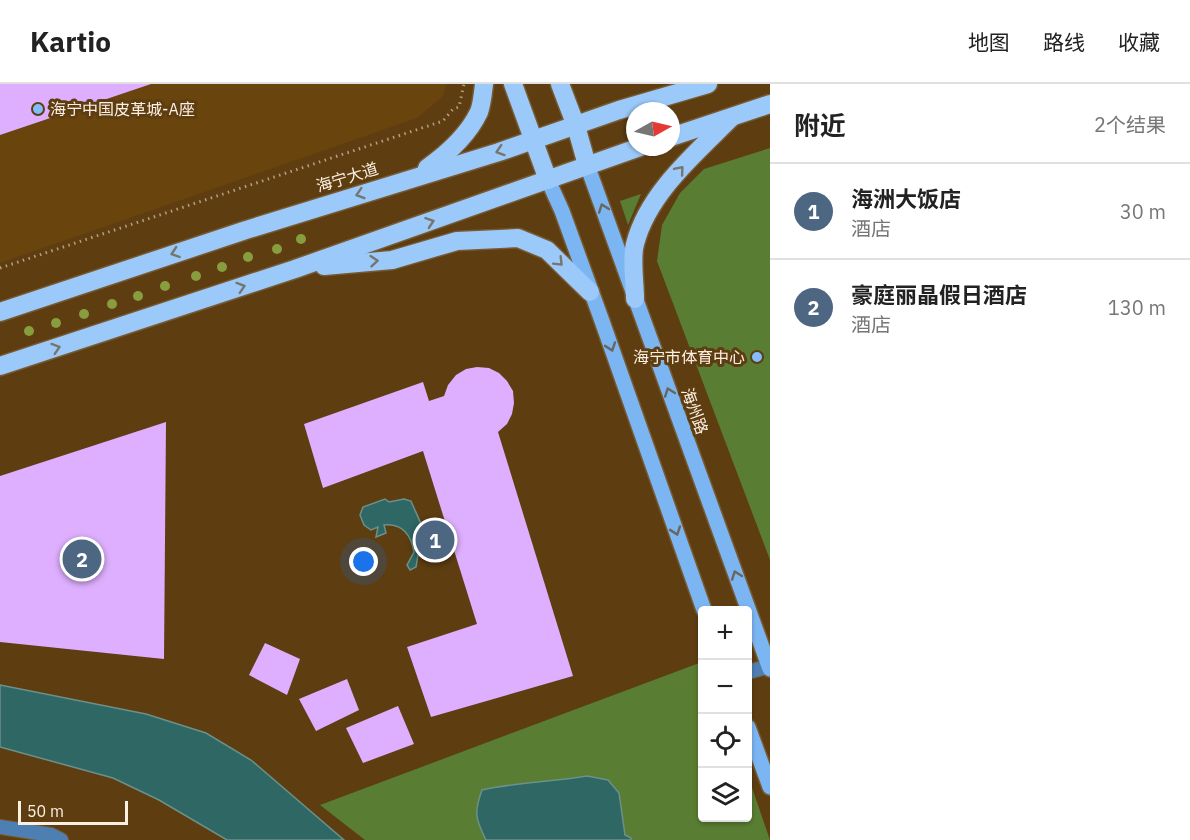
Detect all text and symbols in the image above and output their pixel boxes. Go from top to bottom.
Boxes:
text: Kartio [30,23,111,60]
text: 地图 [968,28,1010,56]
text: 路线 [1043,28,1085,56]
text: 收藏 [1118,28,1160,56]
place label: 海宁中国皮革城-A座 [50,99,195,119]
marker: 海宁中国皮革城-A座 [31,102,45,116]
north arrow [626,102,680,156]
text: 附近 [794,108,846,142]
text: 2个结果 [1094,111,1166,138]
one-way arrow [495,144,506,156]
street label: 海宁大道 [313,158,381,196]
one-way arrow [673,166,684,177]
text: 海洲大饭店 [851,184,961,213]
one-way arrow [355,187,366,199]
text: 1 [808,198,820,225]
text: 30 m [1120,198,1166,225]
one-way arrow [597,203,610,214]
text: 酒店 [851,215,891,242]
one-way arrow [424,217,434,230]
one-way arrow [170,246,181,259]
one-way arrow [552,254,563,265]
one-way arrow [370,255,379,268]
text: 豪庭丽晶假日酒店 [851,280,1027,309]
one-way arrow [235,281,246,294]
text: 2 [808,294,820,321]
text: 130 m [1108,294,1166,321]
text: 酒店 [851,311,891,338]
one-way arrow [603,341,616,352]
one-way arrow [50,342,61,355]
place label: 海宁市体育中心 [633,347,745,367]
marker: 海宁市体育中心 [750,350,764,364]
street label: 海州路 [677,385,713,437]
one-way arrow [664,387,677,397]
pin: 1 [416,518,454,562]
one-way arrow [668,525,681,536]
pin: 2 [62,536,101,582]
your location [349,547,378,576]
one-way arrow [730,570,743,581]
map controls [698,606,752,822]
button: + [698,606,752,660]
button: − [698,660,752,714]
button: locate [698,714,752,768]
button: layers [698,768,752,822]
scale bar [18,798,128,826]
text: 50 m [27,801,64,821]

